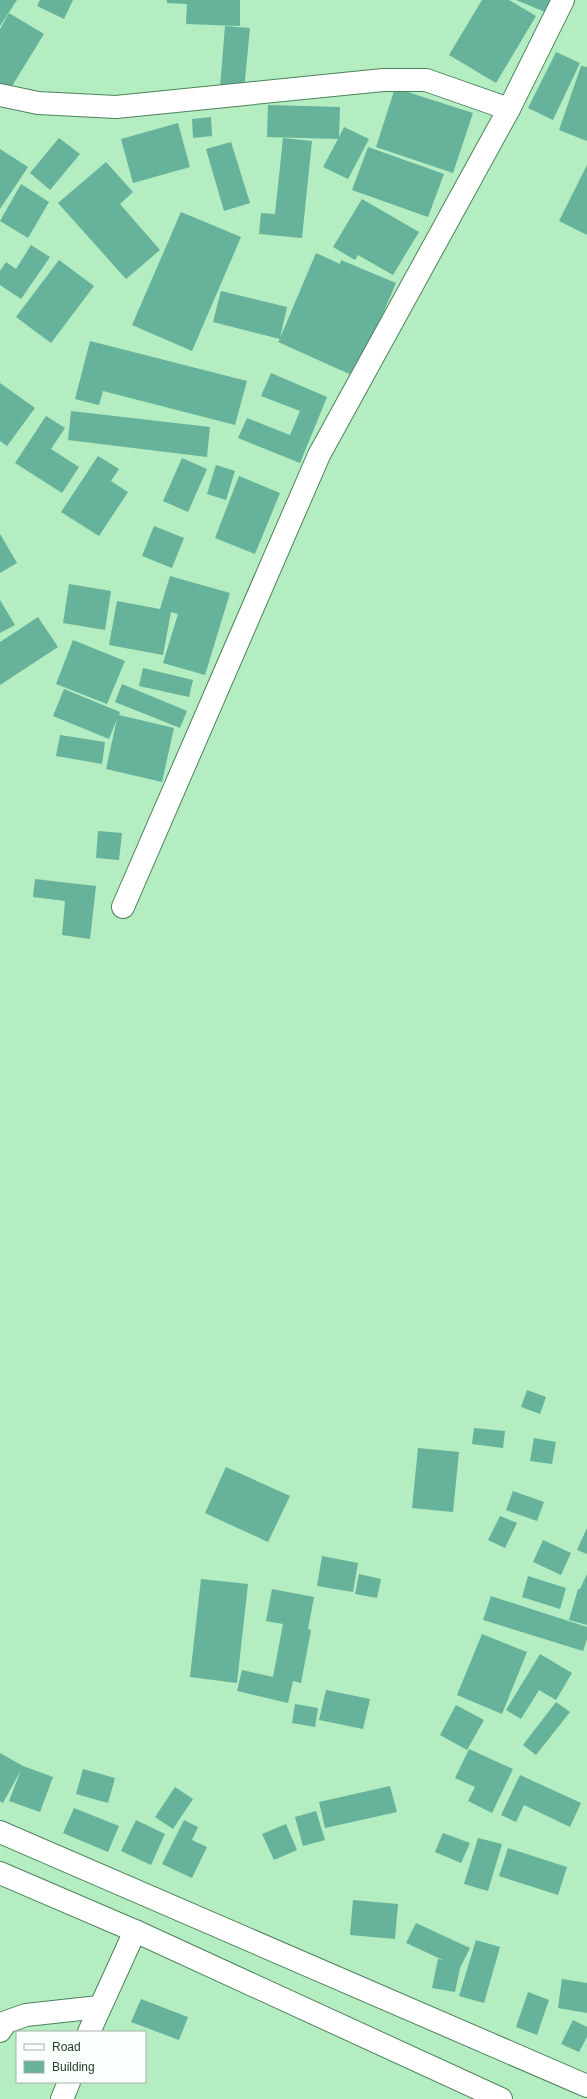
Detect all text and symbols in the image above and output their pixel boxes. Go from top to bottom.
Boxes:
legend [16,2031,146,2083]
text: Road [52,2040,81,2054]
text: Building [52,2060,95,2074]

